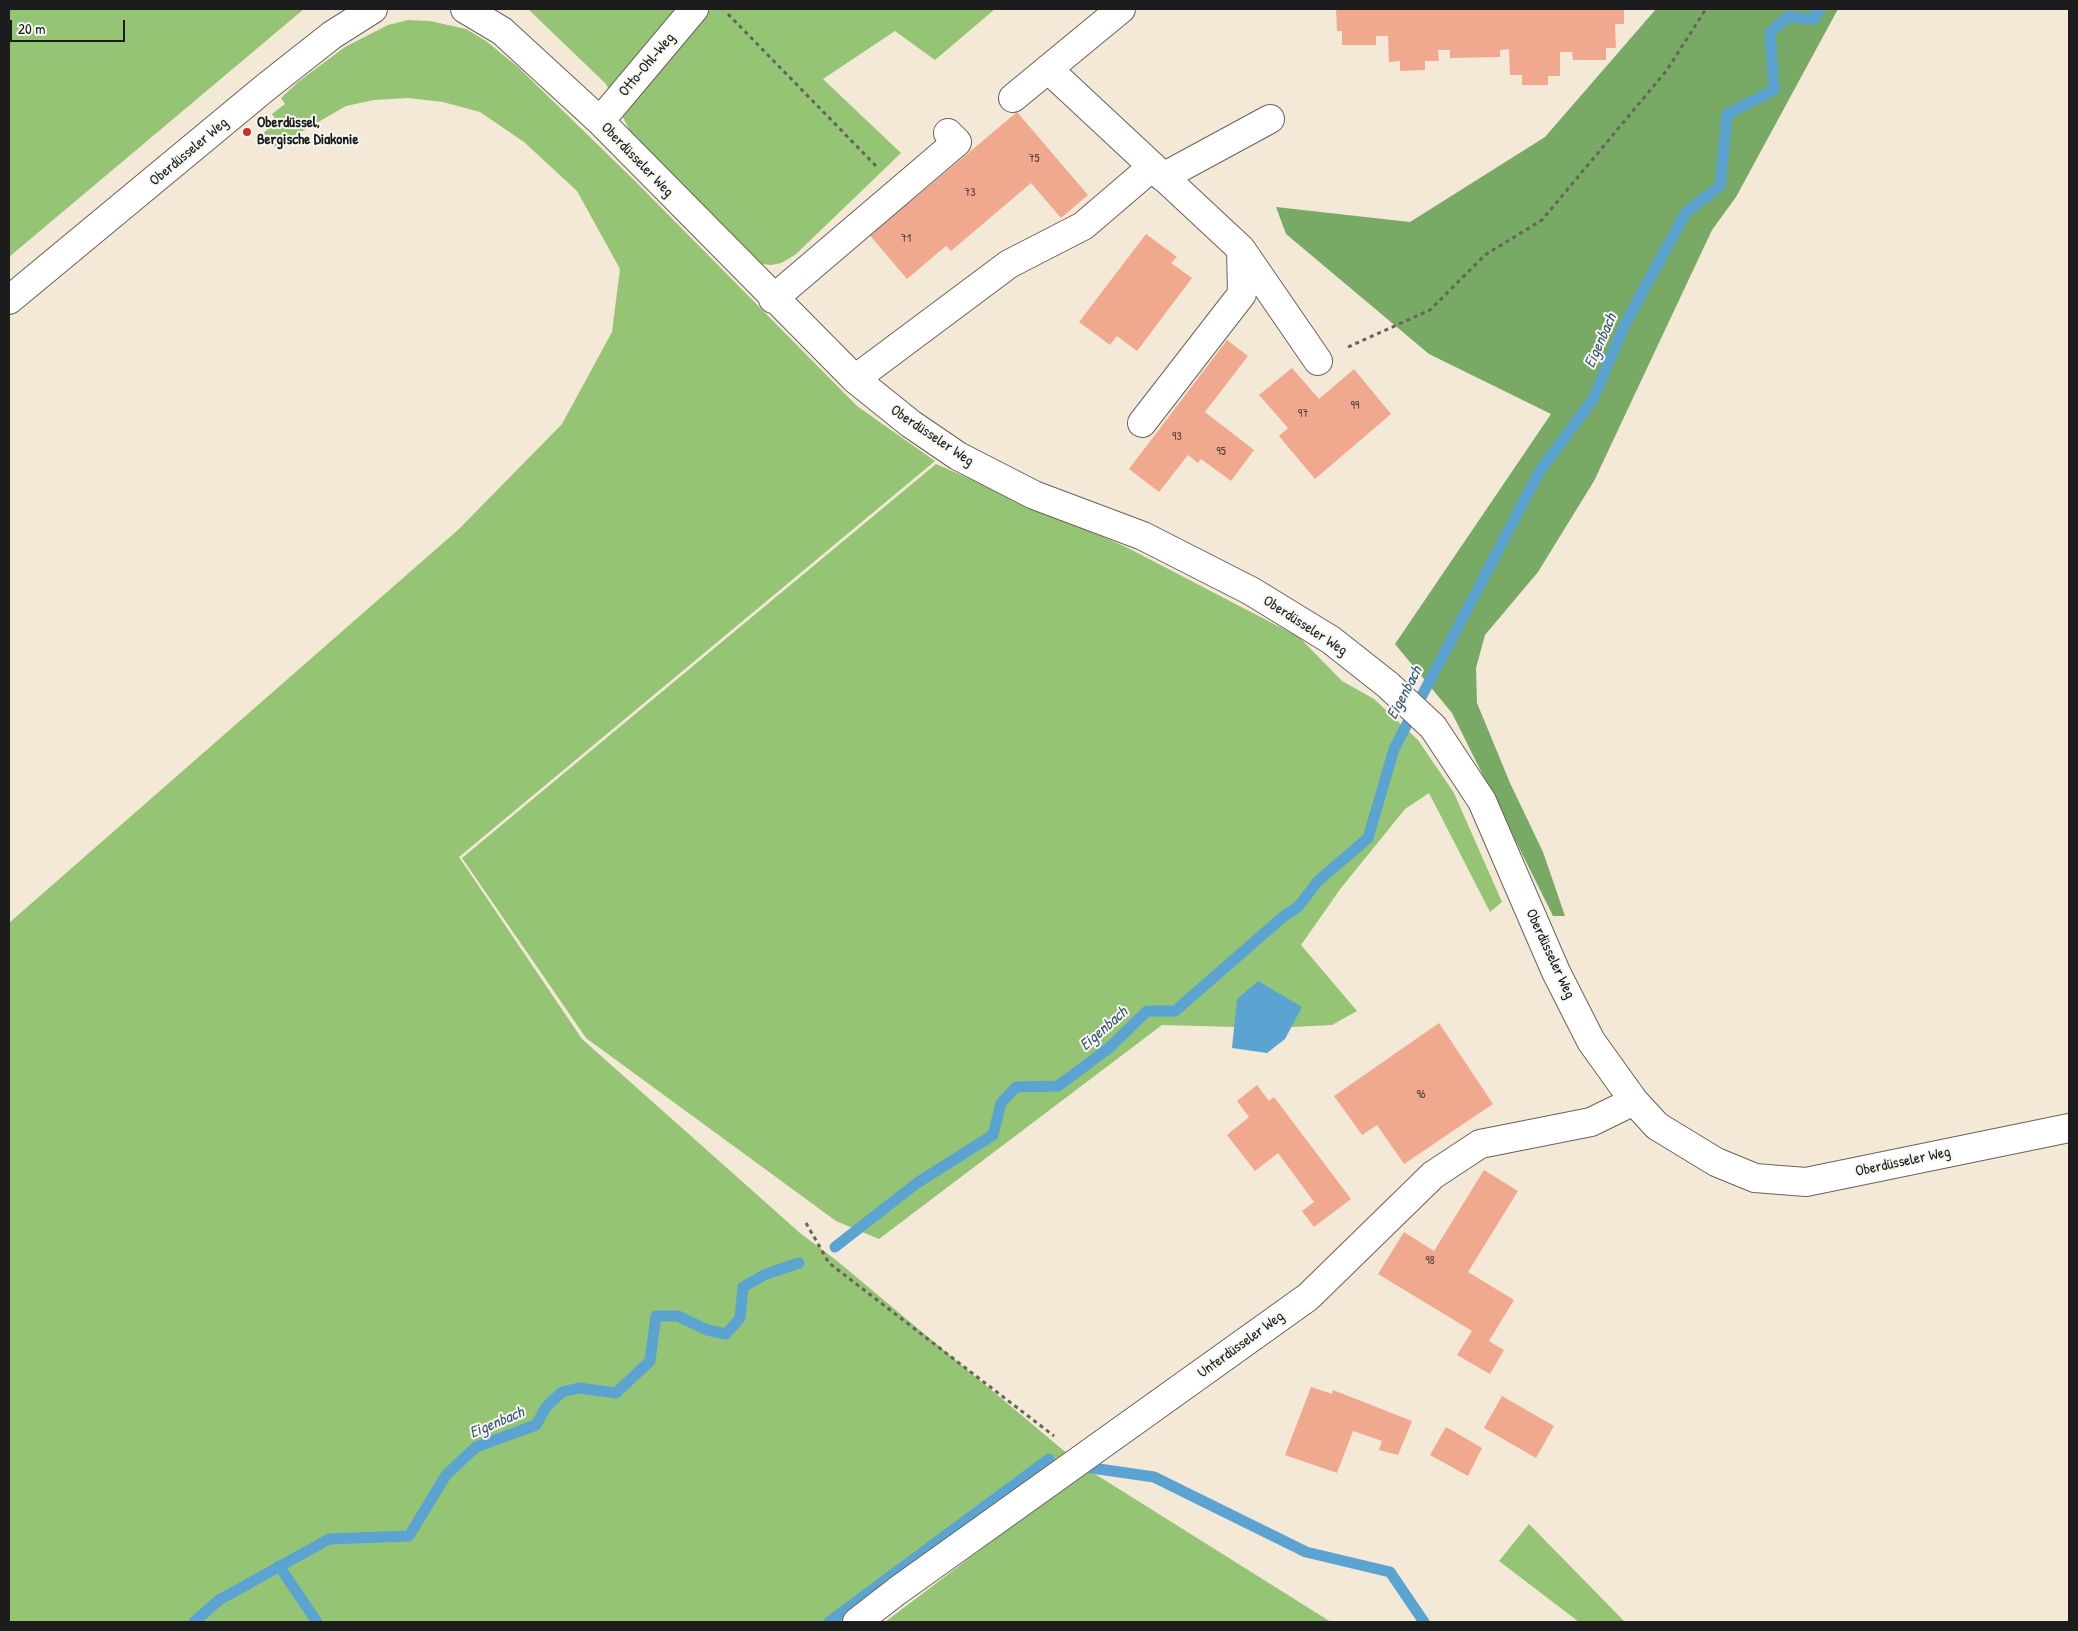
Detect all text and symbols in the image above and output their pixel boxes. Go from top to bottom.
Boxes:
scale bar [12,10,128,42]
text: 20 m [18,18,45,39]
street label: Otto-Ohl-Weg [615,30,679,100]
street label: Oberdüsseler Weg [146,114,232,190]
place label: Oberdüssel, Bergische Diakonie [257,114,358,149]
street label: Oberdüsseler Weg [597,119,677,201]
marker: Oberdüssel, Bergische Diakonie [241,126,253,138]
house number: 75 [1028,152,1040,166]
house number: 73 [964,186,976,200]
house number: 71 [901,232,911,246]
water label: Eigenbach [1581,311,1621,371]
house number: 99 [1351,399,1359,413]
street label: Oberdüsseler Weg [887,402,977,470]
house number: 97 [1298,407,1308,421]
house number: 93 [1172,430,1182,444]
house number: 95 [1216,445,1226,459]
street label: Oberdüsseler Weg [1260,592,1350,660]
water label: Eigenbach [1383,663,1427,723]
street label: Oberdüsseler Weg [1521,906,1579,1002]
water label: Eigenbach [1076,1003,1132,1055]
house number: 96 [1416,1088,1426,1102]
street label: Oberdüsseler Weg [1854,1143,1952,1181]
house number: 98 [1425,1254,1435,1268]
street label: Unterdüsseler Weg [1194,1308,1288,1382]
water label: Eigenbach [467,1403,527,1443]

